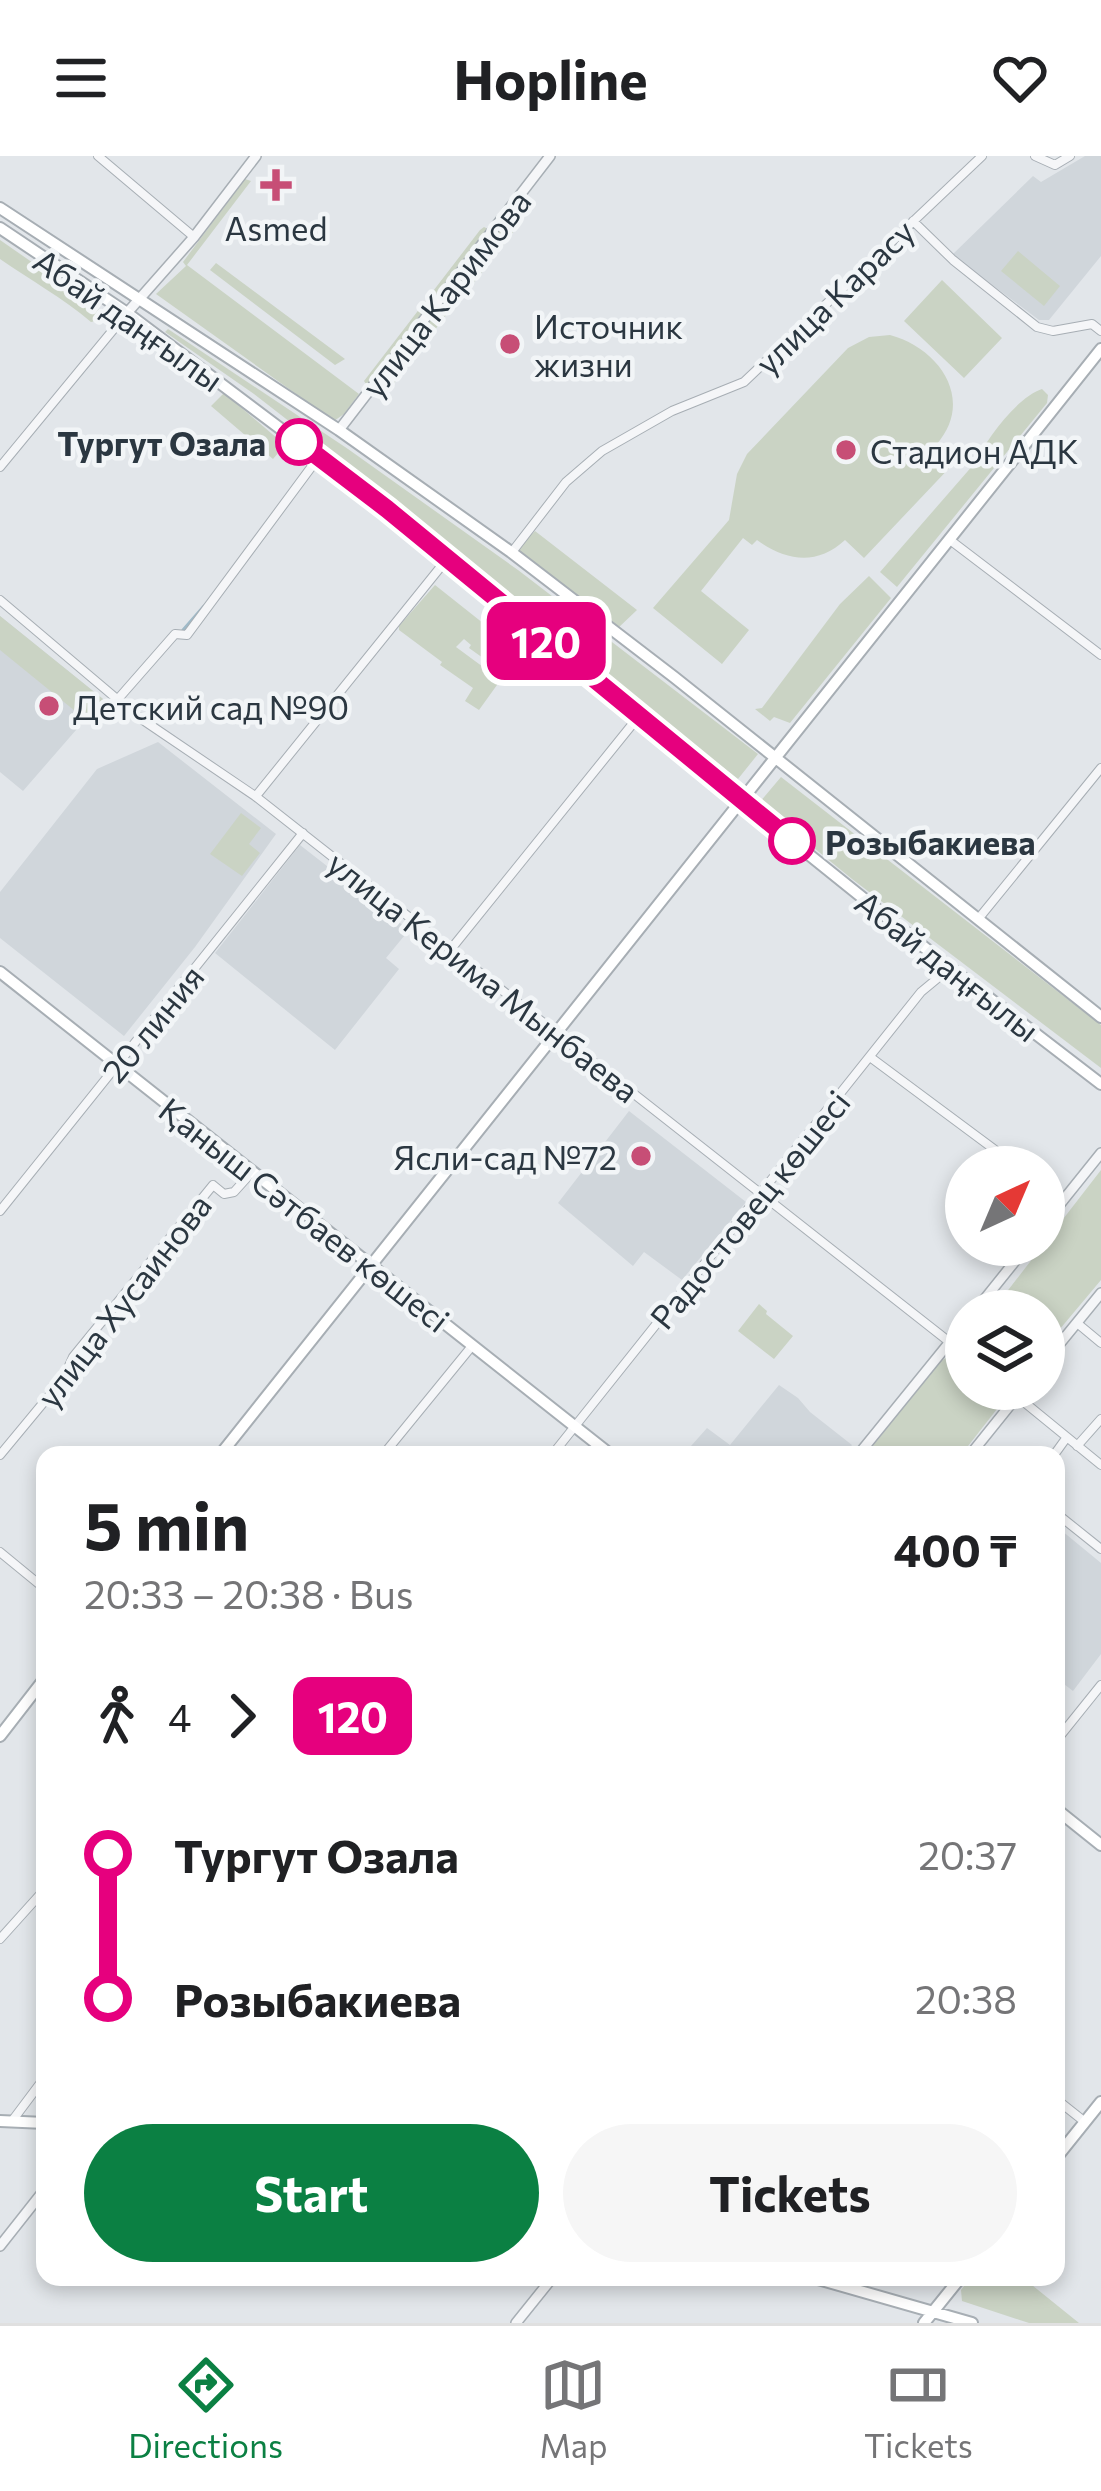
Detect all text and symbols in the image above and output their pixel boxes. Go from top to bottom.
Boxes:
icon: menu [48,45,114,111]
text: Hopline [453,45,648,111]
icon: heart [987,45,1053,111]
marker: Asmed [260,169,292,201]
street label: улица Каримова [351,181,539,405]
place label: Asmed [224,207,328,248]
street label: улица Карасу [746,210,922,382]
street label: Абай даңғылы [26,239,232,399]
place label: Источник жизни [534,305,683,384]
marker: Источник жизни [497,331,523,357]
marker: Тургут Озала [277,420,321,464]
place label: Тургут Озала [57,422,266,463]
place label: Стадион АДК [870,430,1079,471]
marker: Стадион АДК [833,437,859,463]
line badge: 120 [477,602,615,680]
text: 120 [511,615,581,667]
place label: Детский сад №90 [73,686,349,727]
marker: Детский сад №90 [36,693,62,719]
marker: Розыбакиева [770,819,814,863]
place label: Розыбакиева [825,821,1035,862]
street label: улица Керима Мынбаева [320,842,648,1110]
street label: Абай даңғылы [848,881,1048,1049]
street label: 20 линия [92,956,212,1090]
street label: Радостовец көшесі [640,1082,858,1336]
street label: Қаныш Сәтбаев көшесі [152,1088,458,1340]
place label: Ясли-сад №72 [393,1136,617,1177]
marker: Ясли-сад №72 [628,1143,654,1169]
north arrow [945,1146,1065,1266]
map controls [945,1146,1065,1410]
street label: улица Хусаинова [27,1185,219,1415]
button: layers [945,1290,1065,1410]
text: 5 min [84,1483,249,1564]
text: 400 ₸ [893,1521,1017,1576]
text: 20:33 – 20:38 · Bus [84,1569,413,1617]
icon: walk [84,1683,150,1749]
icon: forward [209,1683,275,1749]
text: 120 [317,1690,388,1742]
text: 4 [168,1692,191,1740]
text: Тургут Озала [174,1827,459,1882]
text: 20:37 [918,1830,1017,1878]
text: Розыбакиева [174,1971,461,2026]
text: 20:38 [915,1974,1017,2022]
button: Start [84,2124,539,2262]
button: Tickets [563,2124,1017,2262]
tab: Directions [128,2352,283,2465]
tab: Map [539,2352,608,2465]
tab: Tickets [864,2352,973,2465]

